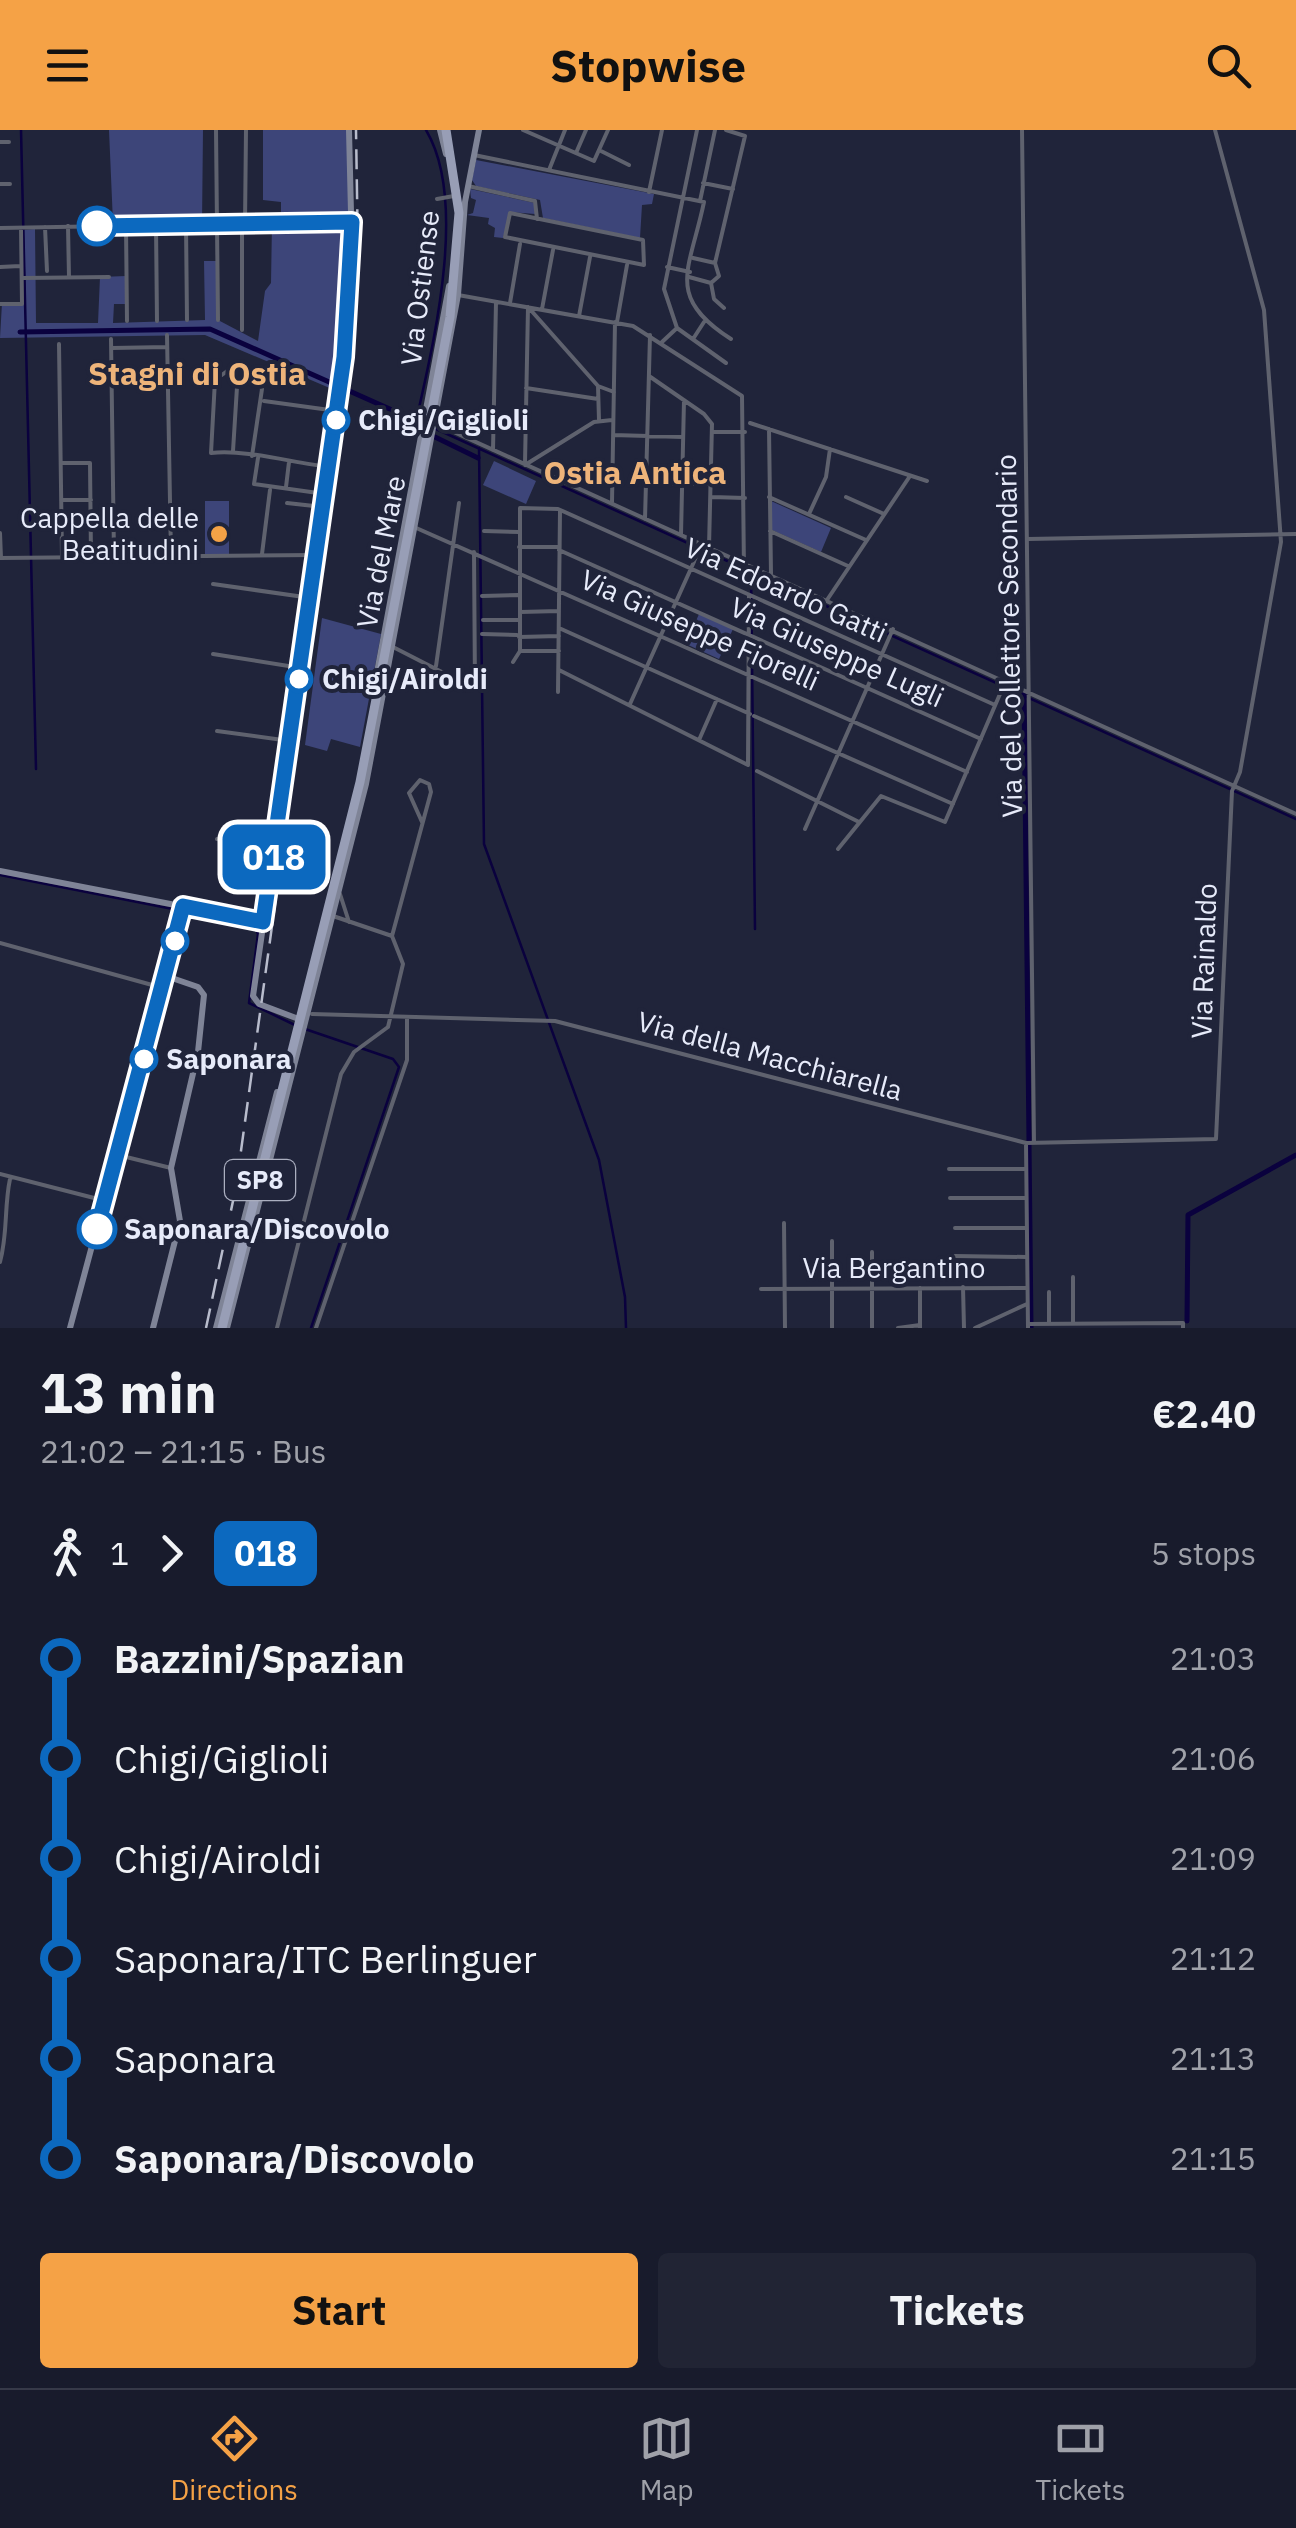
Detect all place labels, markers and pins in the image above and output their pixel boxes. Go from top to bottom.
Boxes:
unlabelled marker [78,207,116,245]
place label: Chigi/Giglioli [358,401,529,438]
marker: Chigi/Giglioli [323,407,349,433]
place label: Cappella delle Beatitudini [20,499,199,568]
marker: Cappella delle Beatitudini [208,523,230,545]
place label: Chigi/Airoldi [322,660,488,697]
marker: Chigi/Airoldi [286,666,312,692]
unlabelled marker [162,928,188,954]
place label: Saponara [166,1040,292,1077]
marker: Saponara [131,1046,157,1072]
marker: Saponara/Discovolo [78,1210,116,1248]
place label: Saponara/Discovolo [124,1210,390,1247]

